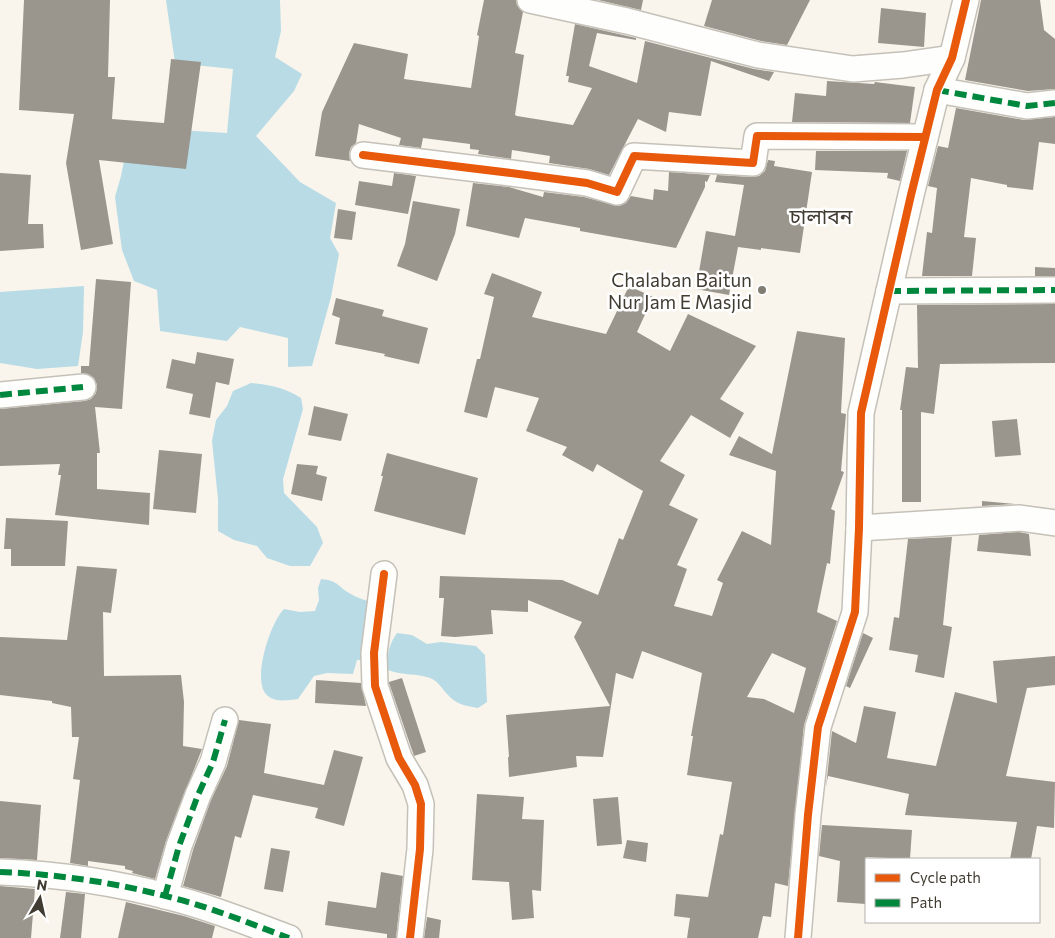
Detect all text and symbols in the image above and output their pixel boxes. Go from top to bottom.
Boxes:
district label: চালাবন [789,203,853,228]
place label: Chalaban Baitun Nur Jam E Masjid [608,268,752,313]
marker: Chalaban Baitun Nur Jam E Masjid [756,284,768,296]
legend [865,858,1040,923]
text: Cycle path [910,868,981,886]
north arrow [15,873,65,923]
text: N [36,875,49,894]
text: Path [910,893,942,911]

